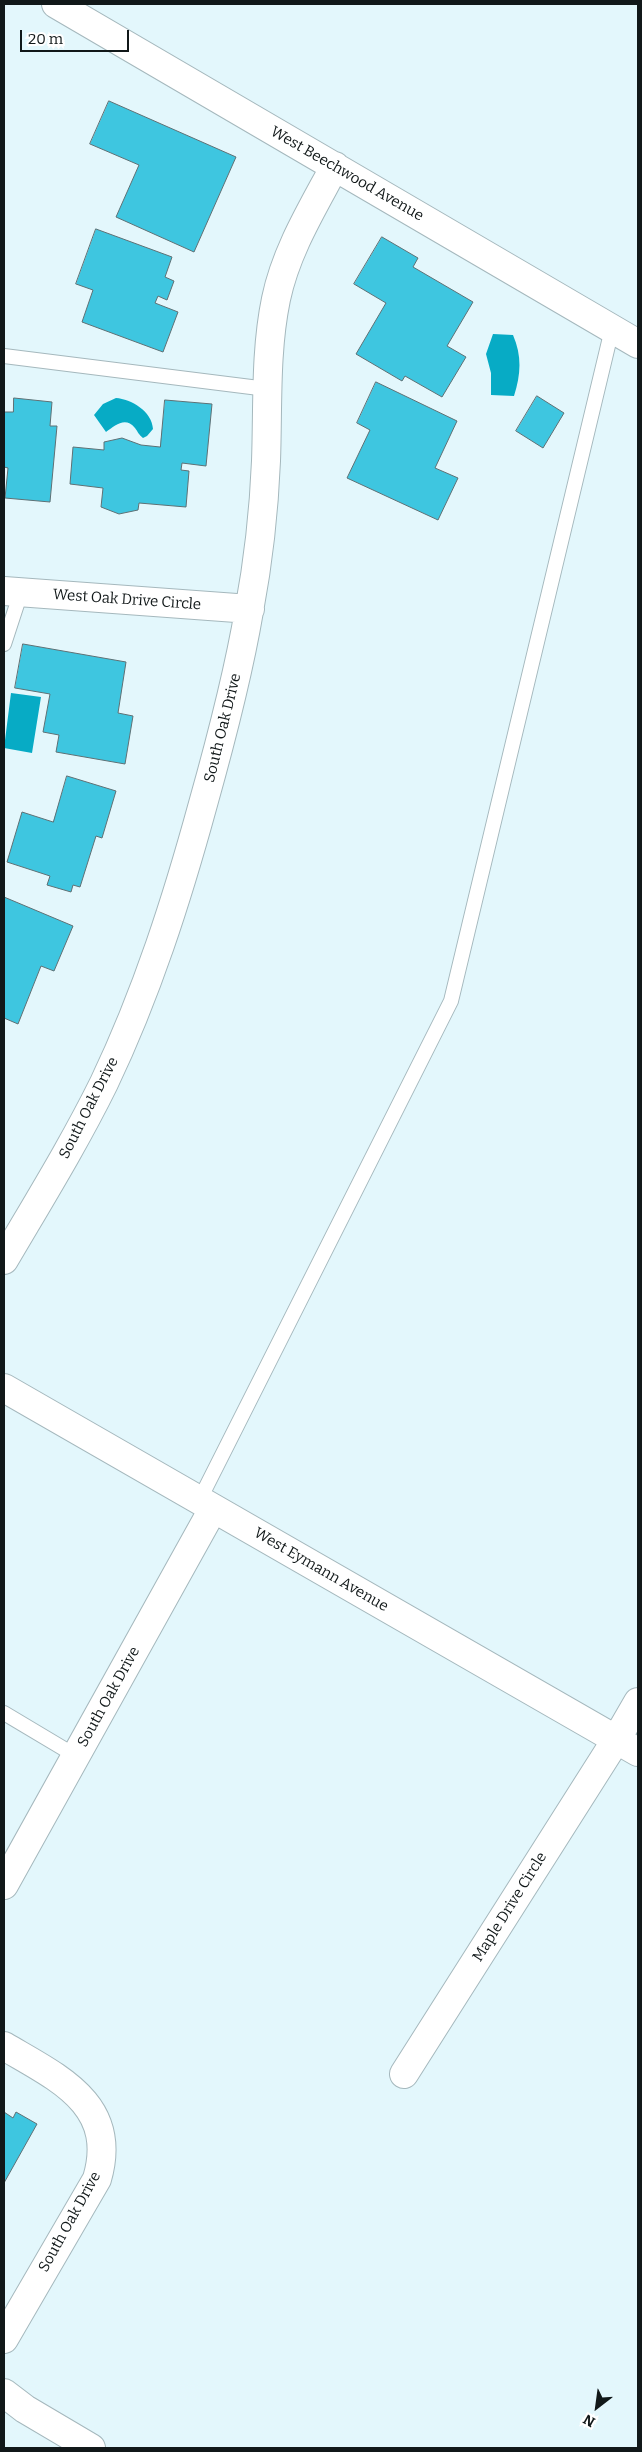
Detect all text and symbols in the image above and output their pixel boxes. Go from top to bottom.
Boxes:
scale bar [22,20,131,52]
text: 20 m [28,30,63,48]
street label: West Beechwood Avenue [267,123,427,225]
street label: West Oak Drive Circle [52,586,202,614]
street label: South Oak Drive [201,672,245,784]
street label: South Oak Drive [56,1054,122,1162]
street label: West Eymann Avenue [251,1524,391,1616]
street label: South Oak Drive [74,1644,144,1750]
street label: Maple Drive Circle [469,1849,551,1965]
street label: South Oak Drive [35,2169,105,2275]
north arrow [572,2382,622,2432]
text: N [580,2410,598,2430]

